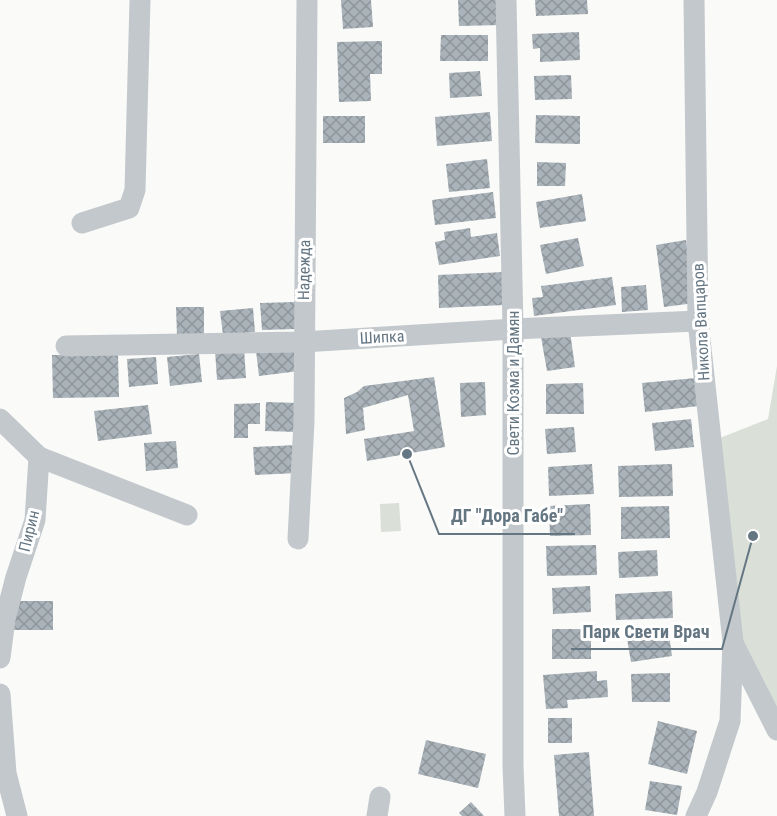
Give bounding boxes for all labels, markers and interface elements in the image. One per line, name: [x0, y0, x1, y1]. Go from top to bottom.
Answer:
street label: Надежда: [294, 240, 314, 300]
street label: Никола Вапцаров: [688, 263, 714, 381]
street label: Свети Козма и Дамян: [504, 310, 523, 456]
street label: Шипка: [359, 326, 405, 348]
callout: ДГ "Дора Габе": [439, 498, 575, 534]
text: ДГ "Дора Габе": [451, 505, 563, 526]
street label: Пирин: [15, 508, 43, 554]
callout: Парк Свети Врач: [571, 613, 722, 649]
text: Парк Свети Врач: [582, 621, 710, 642]

